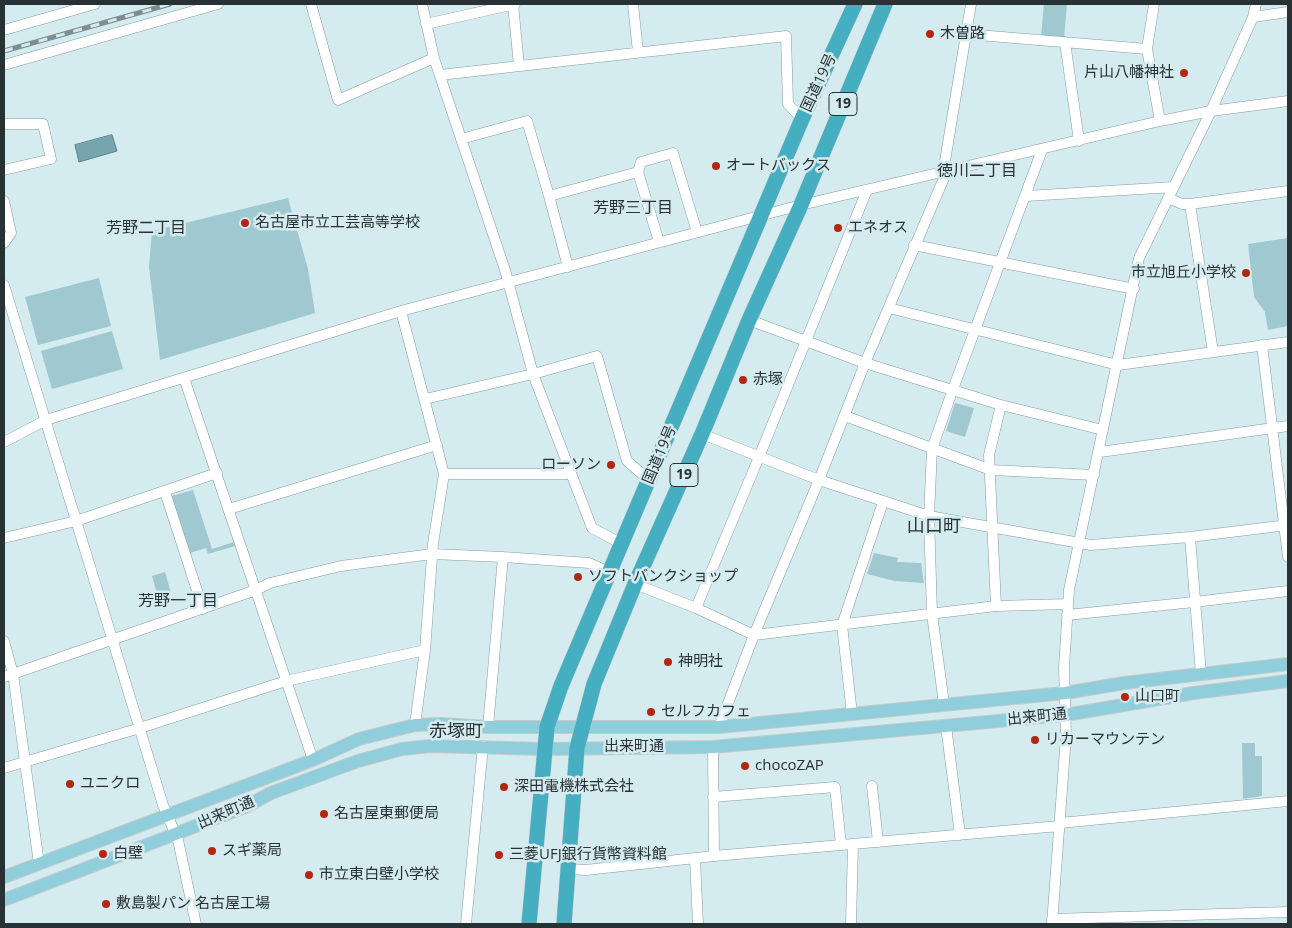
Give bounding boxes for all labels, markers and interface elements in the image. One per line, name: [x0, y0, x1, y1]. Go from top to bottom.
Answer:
place label: 木曽路: [940, 25, 985, 43]
marker: 木曽路: [924, 28, 936, 40]
street label: 国道19号: [798, 51, 840, 115]
place label: 片山八幡神社: [1084, 64, 1174, 82]
marker: 片山八幡神社: [1178, 67, 1190, 79]
road number: 19: [829, 92, 857, 116]
place label: オートバックス: [726, 157, 831, 175]
marker: オートバックス: [710, 160, 722, 172]
district label: 徳川二丁目: [937, 161, 1017, 181]
district label: 芳野三丁目: [593, 198, 673, 218]
place label: 名古屋市立工芸高等学校: [255, 214, 420, 232]
marker: 名古屋市立工芸高等学校: [239, 217, 251, 229]
district label: 芳野二丁目: [106, 218, 186, 238]
place label: エネオス: [848, 219, 908, 237]
marker: エネオス: [832, 222, 844, 234]
place label: 市立旭丘小学校: [1131, 264, 1236, 282]
marker: 市立旭丘小学校: [1240, 267, 1252, 279]
place label: 赤塚: [753, 371, 783, 389]
marker: 赤塚: [737, 374, 749, 386]
street label: 国道19号: [640, 423, 680, 487]
place label: ローソン: [541, 456, 601, 474]
marker: ローソン: [605, 459, 617, 471]
road number: 19: [670, 464, 698, 486]
district label: 山口町: [907, 516, 961, 538]
place label: ソフトバンクショップ: [588, 568, 738, 586]
marker: ソフトバンクショップ: [572, 571, 584, 583]
district label: 芳野一丁目: [138, 591, 218, 611]
place label: 神明社: [678, 653, 723, 671]
marker: 神明社: [662, 656, 674, 668]
place label: 山口町: [1135, 688, 1180, 706]
marker: 山口町: [1119, 691, 1131, 703]
place label: セルフカフェ: [661, 703, 751, 721]
street label: 出来町通: [1006, 705, 1068, 729]
marker: セルフカフェ: [645, 706, 657, 718]
district label: 赤塚町: [429, 721, 483, 743]
place label: リカーマウンテン: [1045, 731, 1165, 749]
marker: リカーマウンテン: [1029, 734, 1041, 746]
street label: 出来町通: [604, 738, 664, 756]
place label: chocoZAP: [755, 757, 824, 775]
marker: chocoZAP: [739, 760, 751, 772]
place label: ユニクロ: [80, 775, 140, 793]
marker: ユニクロ: [64, 778, 76, 790]
place label: 深田電機株式会社: [514, 778, 634, 796]
marker: 深田電機株式会社: [498, 781, 510, 793]
street label: 出来町通: [195, 793, 257, 833]
place label: 名古屋東郵便局: [334, 805, 439, 823]
marker: 名古屋東郵便局: [318, 808, 330, 820]
place label: スギ薬局: [222, 842, 282, 860]
place label: 白壁: [113, 845, 143, 863]
marker: スギ薬局: [206, 845, 218, 857]
place label: 三菱UFJ銀行貨幣資料館: [509, 846, 667, 864]
marker: 白壁: [97, 848, 109, 860]
marker: 三菱UFJ銀行貨幣資料館: [493, 849, 505, 861]
place label: 市立東白壁小学校: [319, 866, 439, 884]
marker: 市立東白壁小学校: [303, 869, 315, 881]
place label: 敷島製パン 名古屋工場: [116, 895, 270, 913]
marker: 敷島製パン 名古屋工場: [100, 898, 112, 910]

